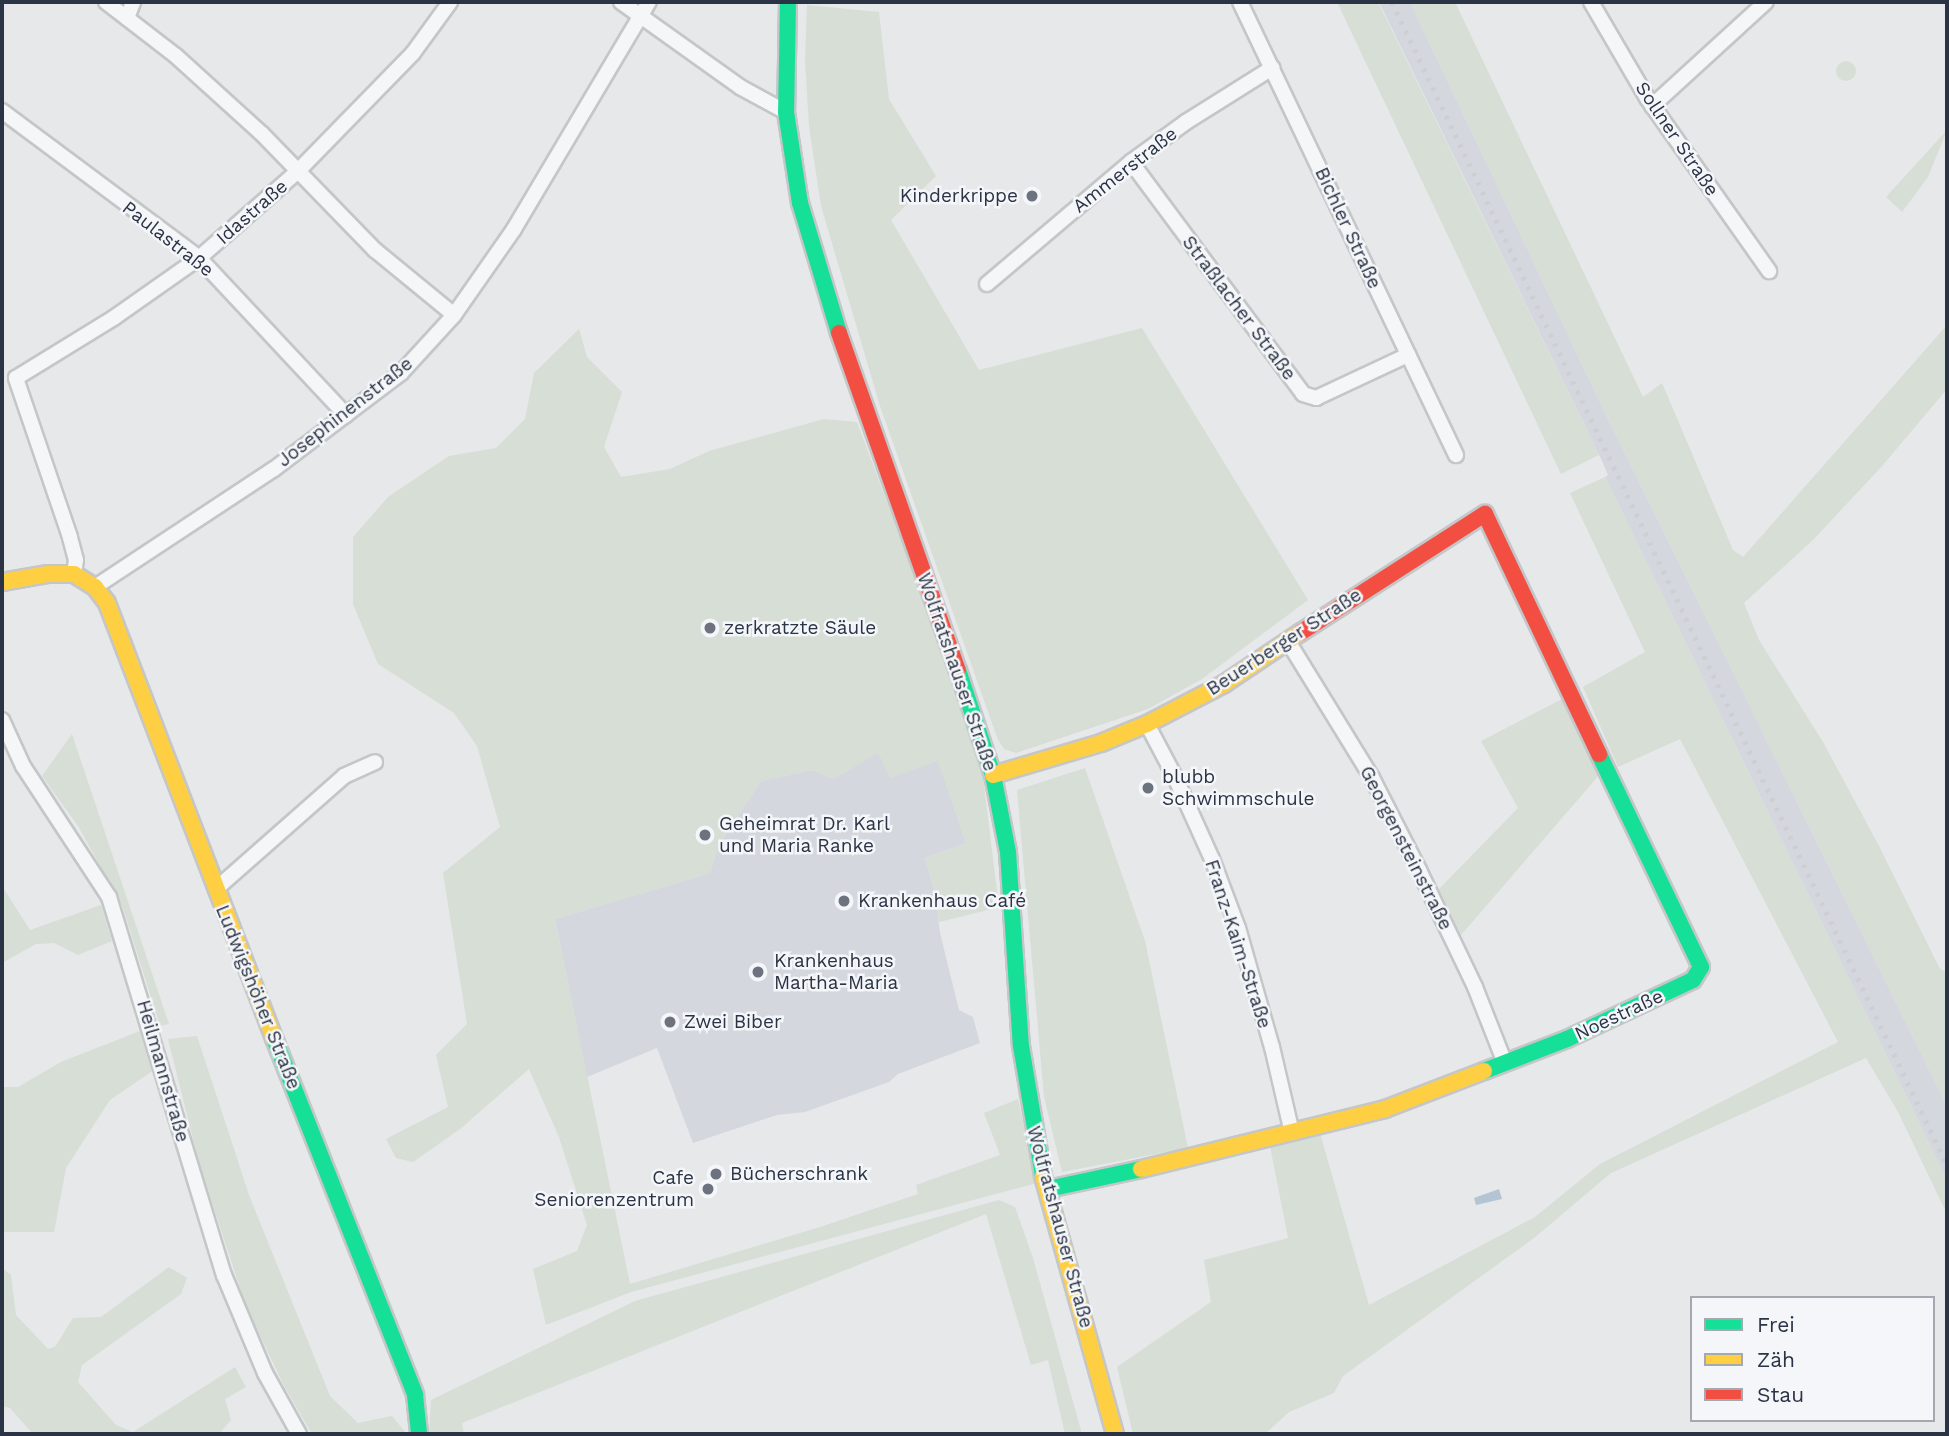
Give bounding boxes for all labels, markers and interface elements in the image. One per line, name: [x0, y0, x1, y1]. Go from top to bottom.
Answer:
street label: Sollner Straße: [1630, 77, 1724, 201]
street label: Ammerstraße: [1068, 122, 1182, 218]
street label: Bichler Straße: [1310, 163, 1386, 293]
street label: Idastraße: [212, 175, 292, 249]
place label: Kinderkrippe: [900, 185, 1018, 207]
marker: Kinderkrippe: [1024, 188, 1040, 204]
street label: Paulastraße: [118, 196, 218, 282]
street label: Straßlacher Straße: [1177, 231, 1301, 385]
street label: Josephinenstraße: [273, 352, 417, 472]
street label: Wolfratshauser Straße: [912, 570, 1002, 774]
street label: Beuerberger Straße: [1202, 583, 1366, 701]
place label: zerkratzte Säule: [724, 617, 876, 639]
marker: zerkratzte Säule: [702, 620, 718, 636]
street label: Georgensteinstraße: [1355, 762, 1457, 934]
place label: blubb Schwimmschule: [1162, 766, 1314, 810]
marker: blubb Schwimmschule: [1140, 780, 1156, 796]
place label: Geheimrat Dr. Karl und Maria Ranke: [719, 813, 890, 857]
marker: Geheimrat Dr. Karl und Maria Ranke: [697, 827, 713, 843]
street label: Franz-Kaim-Straße: [1200, 857, 1276, 1031]
place label: Krankenhaus Café: [858, 890, 1026, 912]
marker: Krankenhaus Café: [836, 893, 852, 909]
street label: Ludwigshöher Straße: [211, 901, 305, 1093]
place label: Krankenhaus Martha-Maria: [774, 950, 898, 994]
marker: Krankenhaus Martha-Maria: [748, 962, 768, 982]
street label: Noestraße: [1571, 985, 1667, 1045]
street label: Heilmannstraße: [132, 997, 194, 1145]
place label: Zwei Biber: [684, 1011, 782, 1033]
marker: Zwei Biber: [662, 1014, 678, 1030]
street label: Wolfratshauser Straße: [1022, 1123, 1098, 1331]
place label: Bücherschrank: [730, 1163, 868, 1185]
marker: Bücherschrank: [708, 1166, 724, 1182]
place label: Cafe Seniorenzentrum: [534, 1167, 694, 1211]
marker: Cafe Seniorenzentrum: [700, 1181, 716, 1197]
legend: [1690, 1296, 1935, 1422]
text: Frei: [1757, 1312, 1795, 1337]
text: Zäh: [1757, 1347, 1795, 1372]
text: Stau: [1757, 1382, 1804, 1407]

